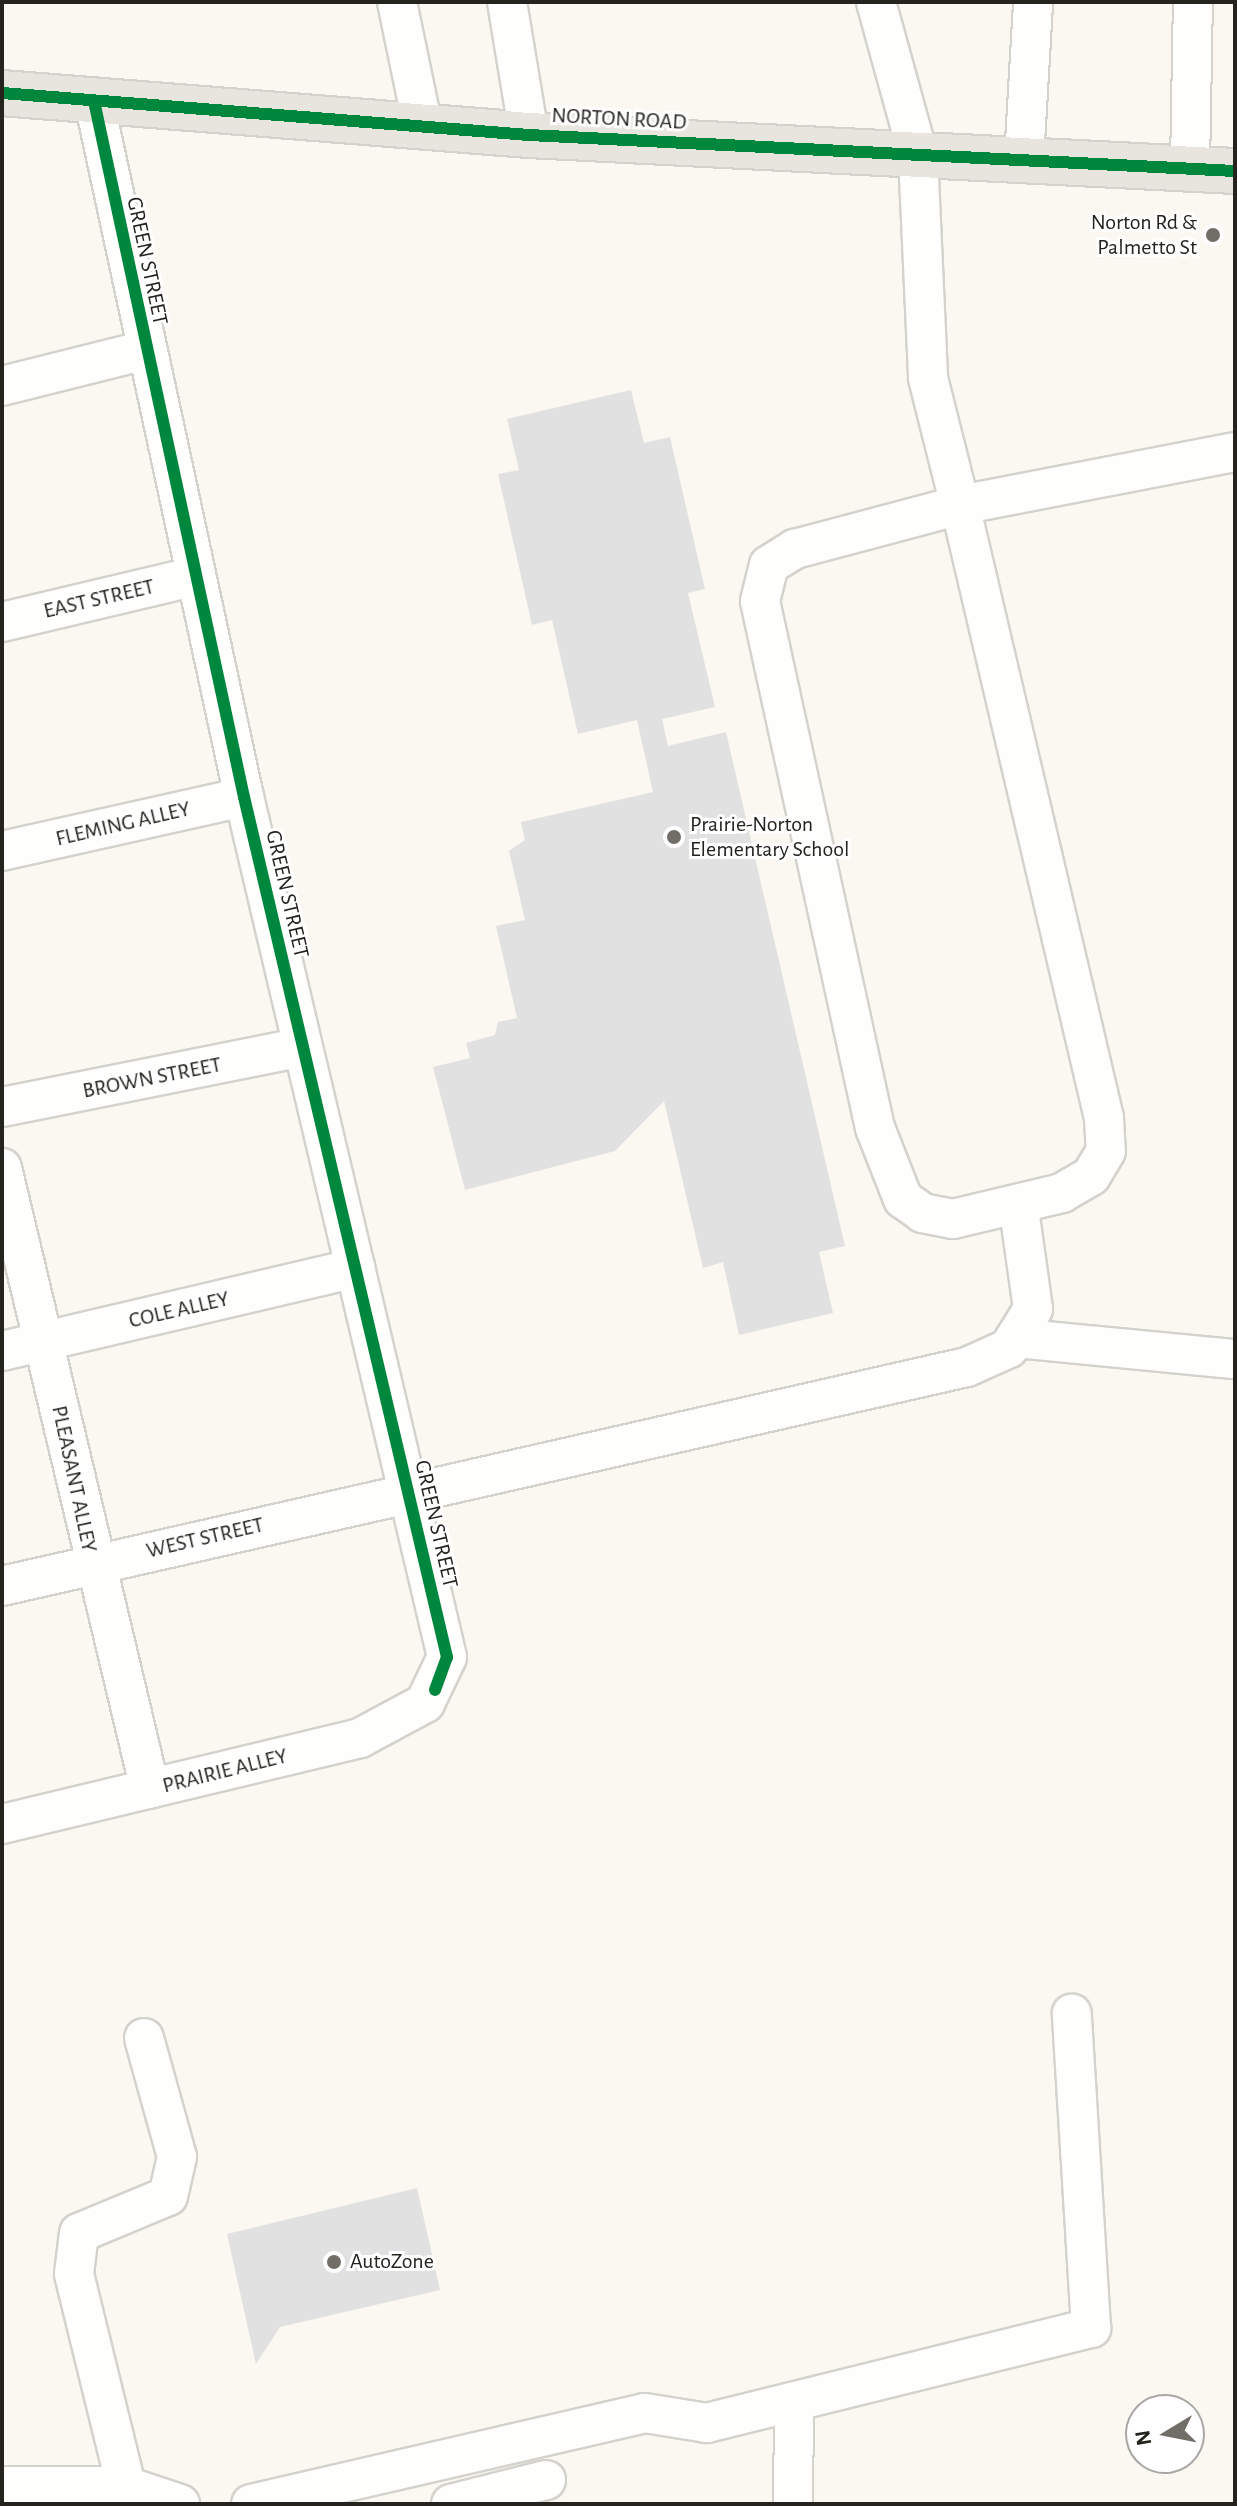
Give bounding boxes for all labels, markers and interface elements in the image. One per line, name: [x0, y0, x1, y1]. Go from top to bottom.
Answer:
street label: NORTON ROAD: [551, 102, 687, 136]
street label: GREEN STREET: [121, 195, 173, 327]
place label: Norton Rd & Palmetto St: [1091, 209, 1197, 260]
marker: Norton Rd & Palmetto St: [1204, 226, 1222, 244]
street label: EAST STREET: [41, 573, 157, 625]
street label: FLEMING ALLEY: [53, 796, 193, 852]
place label: Prairie-Norton Elementary School: [690, 811, 849, 862]
street label: GREEN STREET: [259, 828, 315, 960]
marker: Prairie-Norton Elementary School: [665, 828, 683, 846]
street label: BROWN STREET: [80, 1052, 224, 1104]
street label: COLE ALLEY: [126, 1286, 232, 1334]
street label: PLEASANT ALLEY: [46, 1403, 102, 1555]
street label: GREEN STREET: [408, 1458, 464, 1590]
street label: WEST STREET: [144, 1512, 266, 1564]
street label: PRAIRIE ALLEY: [160, 1743, 290, 1799]
place label: AutoZone: [350, 2249, 434, 2275]
marker: AutoZone: [325, 2253, 343, 2271]
north arrow: [1125, 2394, 1205, 2474]
text: N: [1131, 2428, 1155, 2447]

